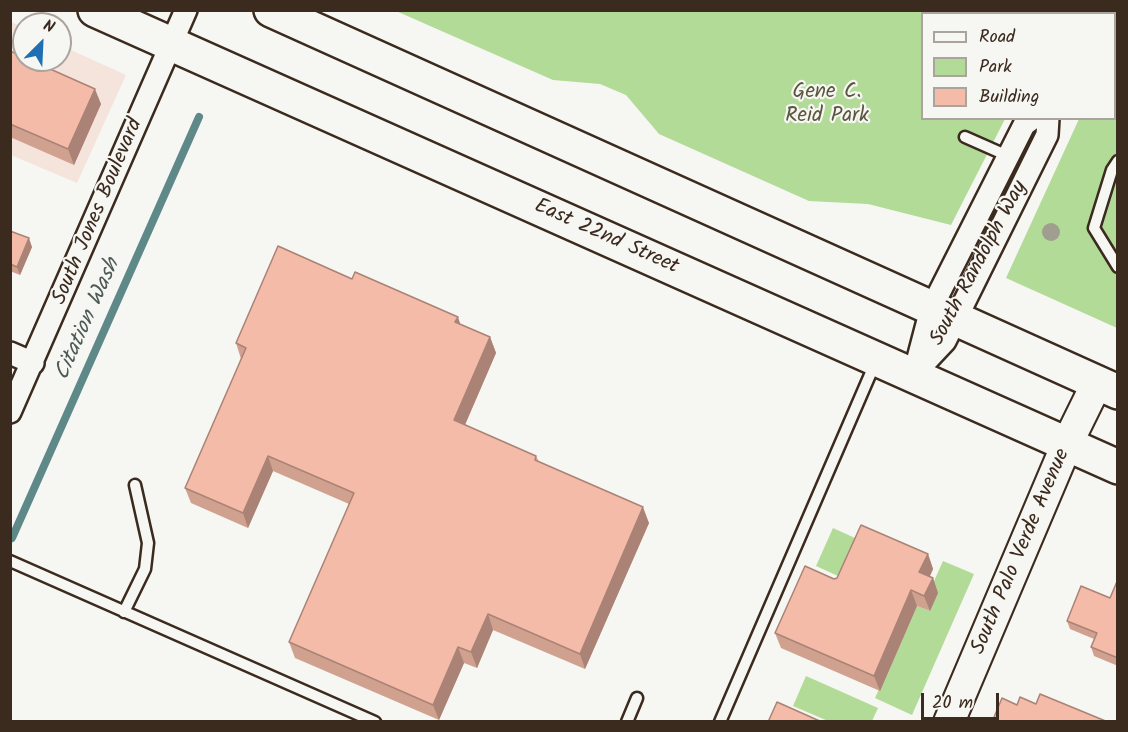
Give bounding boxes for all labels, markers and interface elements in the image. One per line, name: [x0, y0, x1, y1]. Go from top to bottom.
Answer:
north arrow: [12, 12, 72, 72]
legend: [921, 12, 1116, 120]
text: N: [39, 13, 58, 40]
text: Road: [979, 23, 1015, 52]
text: Park: [979, 53, 1012, 82]
park label: Gene C. Reid Park: [785, 80, 869, 130]
text: Building: [979, 83, 1039, 112]
street label: South Jones Boulevard: [48, 115, 150, 309]
street label: South Randolph Way: [926, 177, 1034, 351]
street label: East 22nd Street: [530, 195, 682, 281]
water label: Citation Wash: [50, 255, 128, 385]
street label: South Palo Verde Avenue: [967, 446, 1077, 658]
scale bar: [924, 681, 1002, 719]
text: 20 m: [932, 689, 973, 718]

